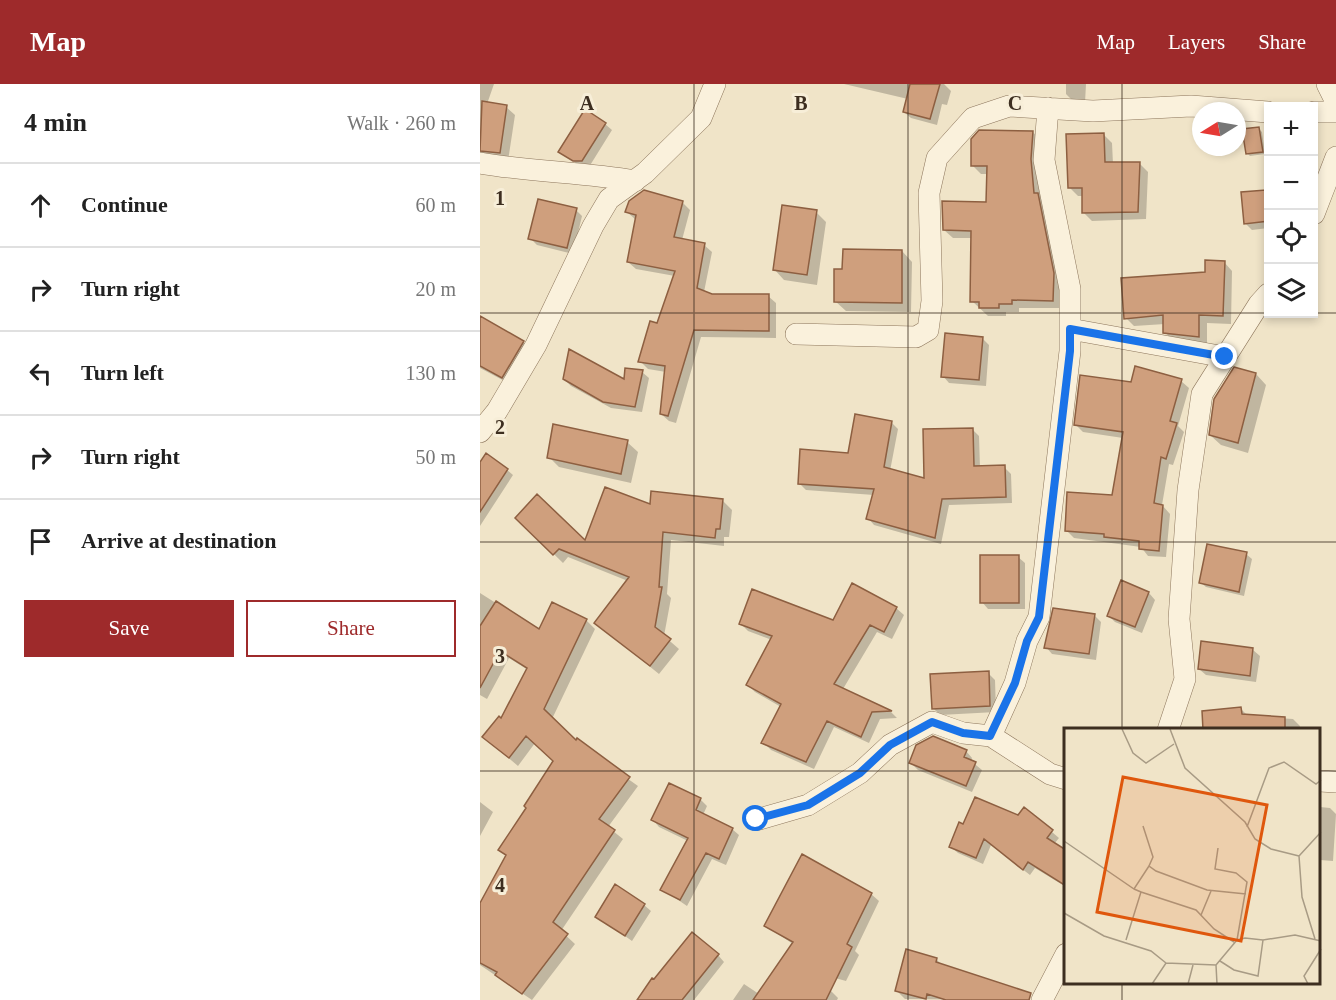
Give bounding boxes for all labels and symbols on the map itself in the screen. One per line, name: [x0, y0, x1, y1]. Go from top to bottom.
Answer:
text: A: [580, 92, 595, 114]
text: B: [794, 92, 808, 114]
text: C: [1008, 92, 1022, 114]
north arrow: [1192, 102, 1246, 156]
text: 1: [495, 187, 505, 209]
route end: [1211, 343, 1237, 369]
text: 2: [495, 416, 505, 438]
text: 3: [495, 645, 505, 667]
inset map: [1064, 728, 1321, 985]
route start: [742, 805, 768, 831]
text: 4: [495, 874, 505, 896]

